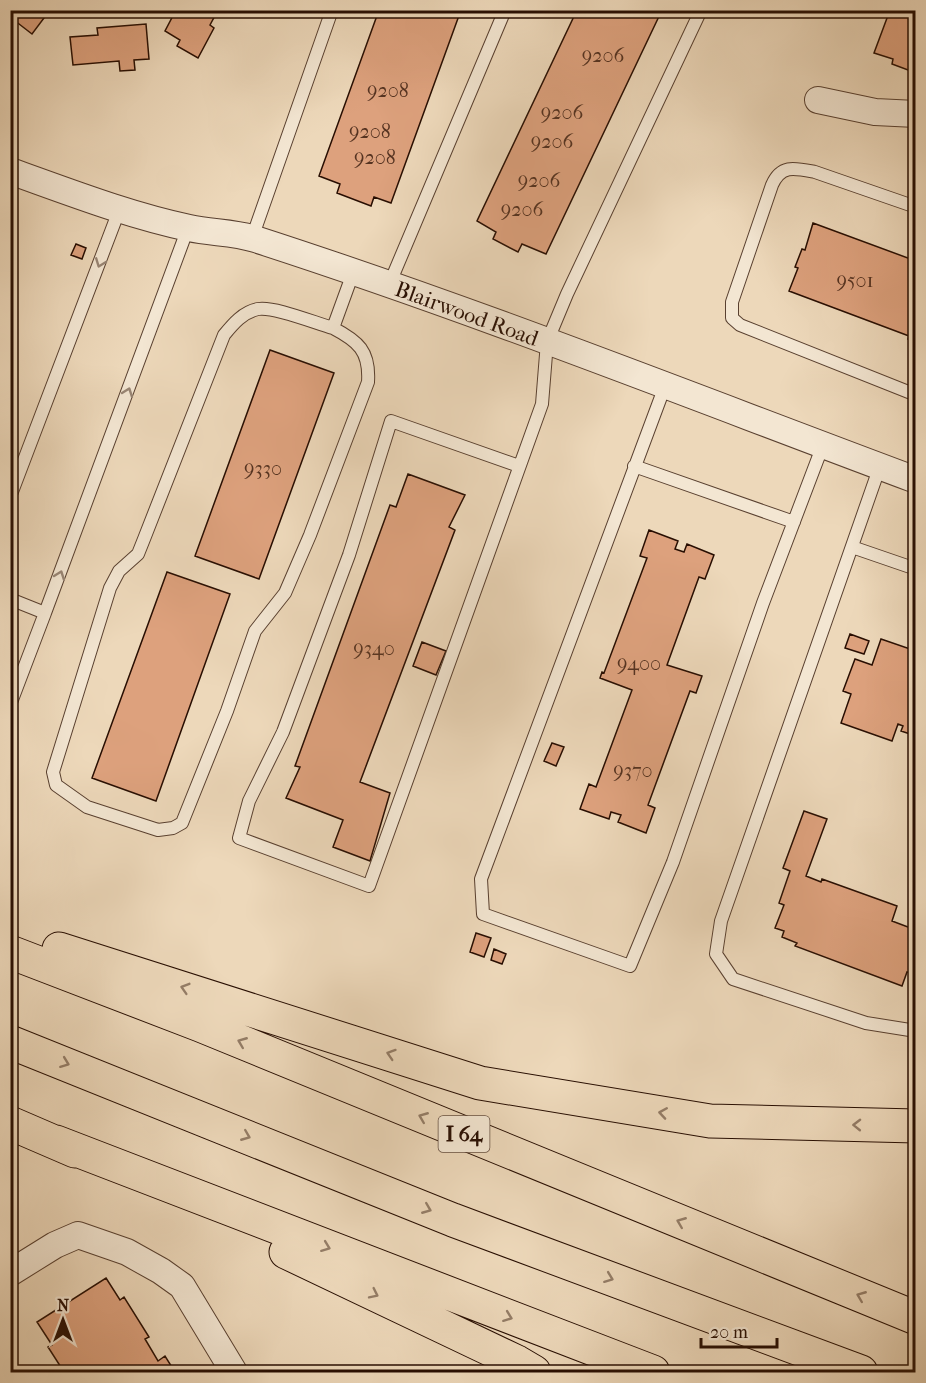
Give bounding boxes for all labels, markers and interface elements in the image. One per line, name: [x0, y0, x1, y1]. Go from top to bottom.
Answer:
house number: 9206: [582, 44, 624, 67]
house number: 9208: [367, 79, 409, 102]
house number: 9206: [541, 101, 583, 124]
house number: 9208: [349, 120, 391, 143]
house number: 9206: [531, 130, 573, 153]
house number: 9208: [354, 146, 396, 169]
house number: 9206: [518, 169, 560, 192]
house number: 9206: [501, 198, 543, 221]
one-way arrow: [94, 257, 107, 268]
house number: 9501: [836, 269, 874, 292]
street label: Blairwood Road: [392, 276, 543, 352]
one-way arrow: [120, 387, 133, 397]
house number: 9330: [244, 457, 282, 480]
one-way arrow: [53, 570, 65, 581]
house number: 9340: [353, 637, 395, 660]
house number: 9400: [617, 652, 661, 675]
house number: 9370: [613, 759, 653, 782]
one-way arrow: [180, 983, 191, 996]
one-way arrow: [238, 1037, 249, 1049]
one-way arrow: [386, 1049, 397, 1061]
one-way arrow: [59, 1056, 70, 1068]
one-way arrow: [658, 1107, 668, 1120]
one-way arrow: [418, 1112, 429, 1124]
road number: I 64: [438, 1116, 490, 1152]
one-way arrow: [853, 1118, 862, 1131]
one-way arrow: [240, 1129, 251, 1141]
one-way arrow: [420, 1202, 431, 1214]
one-way arrow: [676, 1217, 687, 1229]
one-way arrow: [320, 1239, 331, 1252]
one-way arrow: [603, 1271, 614, 1284]
one-way arrow: [368, 1287, 379, 1299]
north arrow: [33, 1290, 93, 1350]
one-way arrow: [857, 1291, 868, 1303]
text: N: [57, 1296, 70, 1315]
one-way arrow: [502, 1309, 513, 1322]
scale bar: [701, 1311, 778, 1349]
text: 20 m: [710, 1322, 748, 1343]

